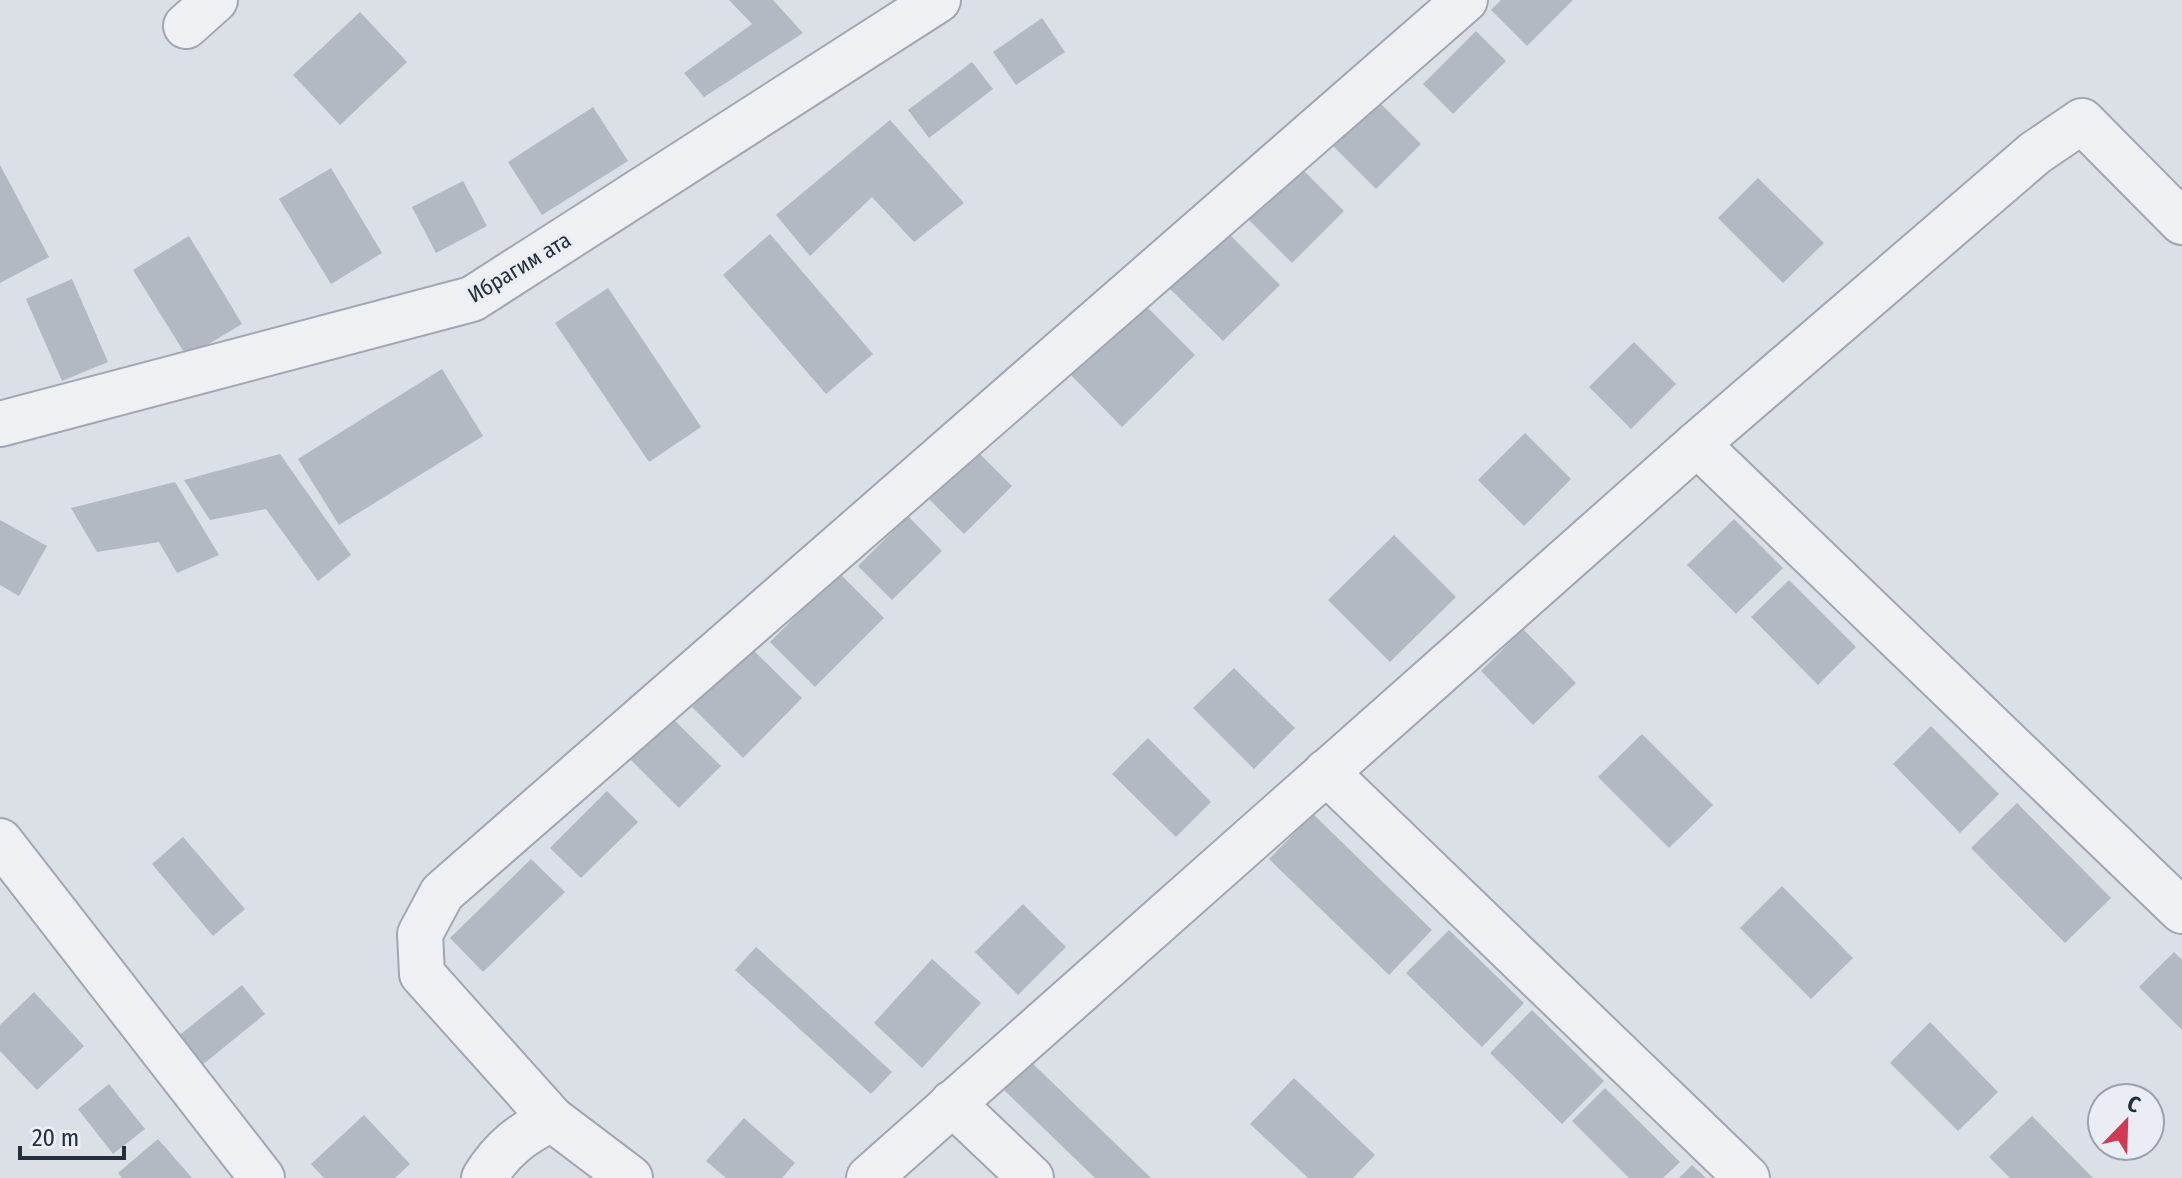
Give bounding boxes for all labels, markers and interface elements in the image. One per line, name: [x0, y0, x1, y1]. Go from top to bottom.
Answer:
street label: Ибрагим ата: [463, 226, 576, 309]
north arrow: [2086, 1082, 2166, 1162]
text: С: [2123, 1089, 2145, 1119]
scale bar: [20, 1110, 124, 1160]
text: 20 m: [32, 1124, 79, 1152]

